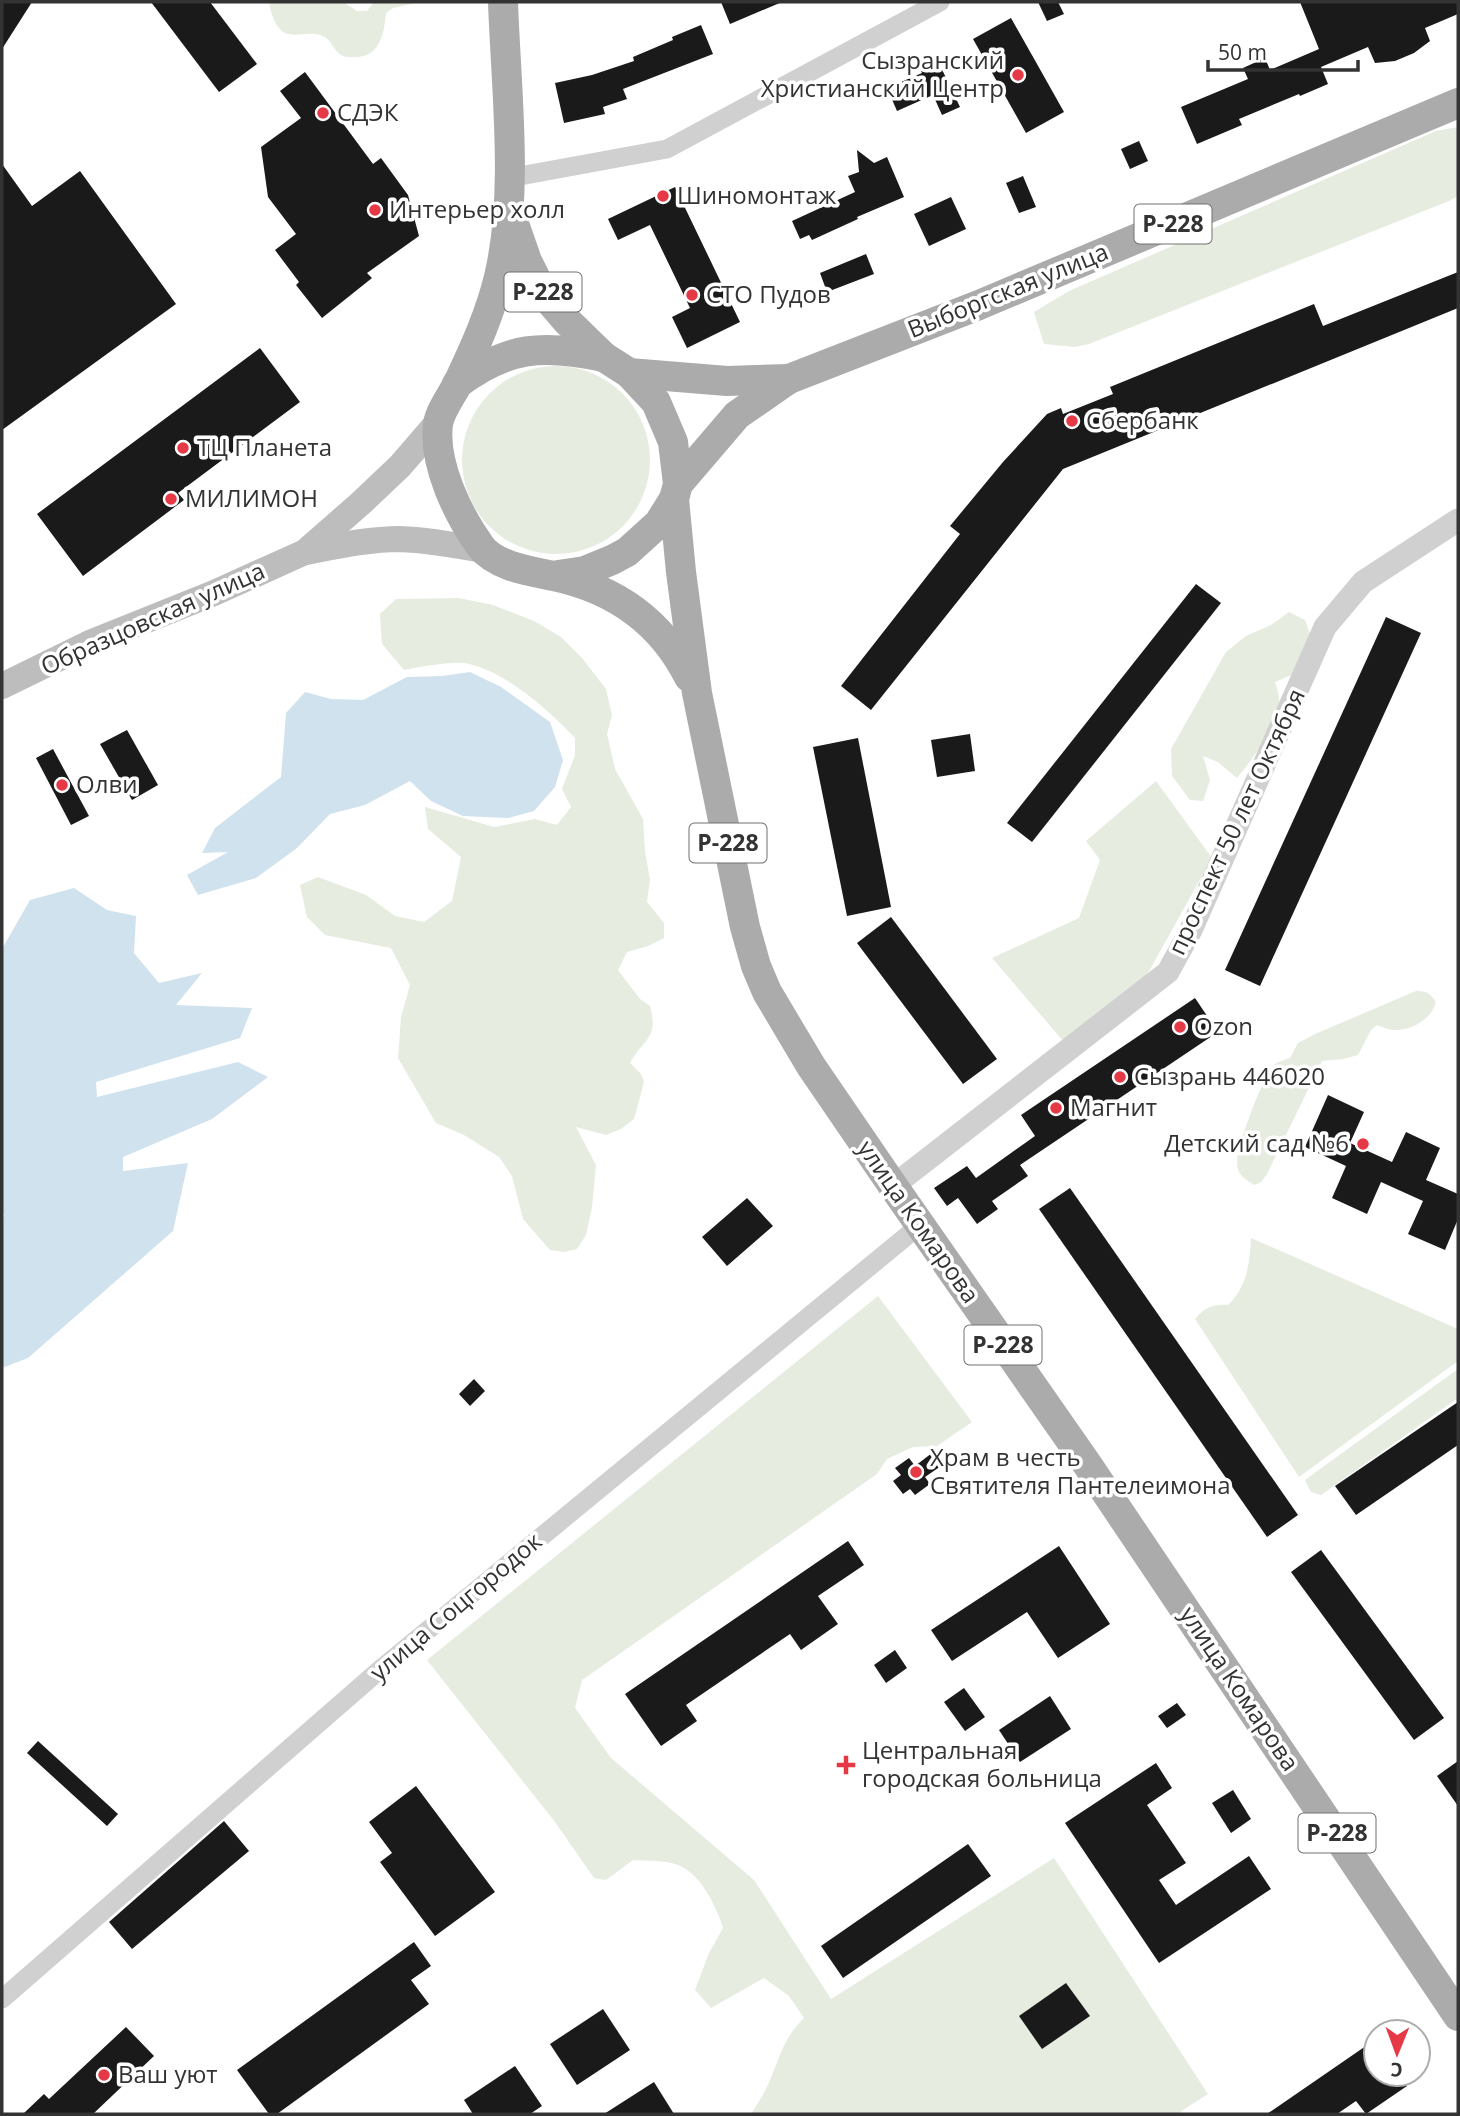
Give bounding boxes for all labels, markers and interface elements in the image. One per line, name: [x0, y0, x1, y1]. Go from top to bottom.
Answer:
scale bar: [1208, 28, 1358, 72]
text: 50 m: [1218, 38, 1267, 66]
place label: Сызранский Христианский Центр: [761, 43, 1004, 104]
marker: Сызранский Христианский Центр: [1010, 67, 1026, 83]
place label: СДЭК: [337, 95, 399, 128]
marker: СДЭК: [315, 105, 331, 121]
place label: Шиномонтаж: [677, 178, 837, 211]
marker: Шиномонтаж: [655, 188, 671, 204]
place label: Интерьер холл: [389, 192, 565, 225]
marker: Интерьер холл: [367, 202, 383, 218]
road number: Р-228: [1134, 204, 1212, 244]
street label: Выборгская улица: [902, 234, 1113, 345]
road number: Р-228: [504, 272, 582, 312]
place label: СТО Пудов: [706, 277, 831, 310]
marker: СТО Пудов: [684, 287, 700, 303]
place label: Сбербанк: [1086, 403, 1199, 436]
marker: Сбербанк: [1064, 413, 1080, 429]
place label: ТЦ Планета: [197, 430, 332, 463]
marker: ТЦ Планета: [175, 440, 191, 456]
place label: МИЛИМОН: [185, 481, 318, 514]
marker: МИЛИМОН: [163, 491, 179, 507]
street label: Образцовская улица: [35, 553, 270, 682]
street label: проспект 50 лет Октября: [1159, 683, 1312, 960]
place label: Олви: [76, 767, 137, 800]
marker: Олви: [54, 777, 70, 793]
road number: Р-228: [690, 824, 766, 862]
place label: Ozon: [1194, 1009, 1253, 1042]
marker: Ozon: [1172, 1019, 1188, 1035]
place label: Сызрань 446020: [1134, 1059, 1325, 1092]
marker: Сызрань 446020: [1112, 1069, 1128, 1085]
place label: Магнит: [1070, 1090, 1157, 1123]
marker: Магнит: [1048, 1100, 1064, 1116]
place label: Детский сад №6: [1164, 1126, 1349, 1159]
street label: улица Комарова: [851, 1133, 988, 1309]
marker: Детский сад №6: [1355, 1136, 1371, 1152]
road number: Р-228: [964, 1326, 1042, 1364]
place label: Храм в честь Святителя Пантелеимона: [930, 1440, 1231, 1501]
marker: Храм в честь Святителя Пантелеимона: [908, 1464, 924, 1480]
street label: улица Соцгородок: [362, 1524, 548, 1688]
street label: улица Комарова: [1173, 1599, 1308, 1777]
place label: Центральная городская больница: [862, 1733, 1102, 1794]
marker: Центральная городская больница: [836, 1755, 856, 1775]
road number: Р-228: [1298, 1814, 1376, 1852]
north arrow: [1362, 2018, 1432, 2088]
place label: Ваш уют: [118, 2057, 218, 2090]
text: С: [1390, 2057, 1403, 2083]
marker: Ваш уют: [96, 2067, 112, 2083]

